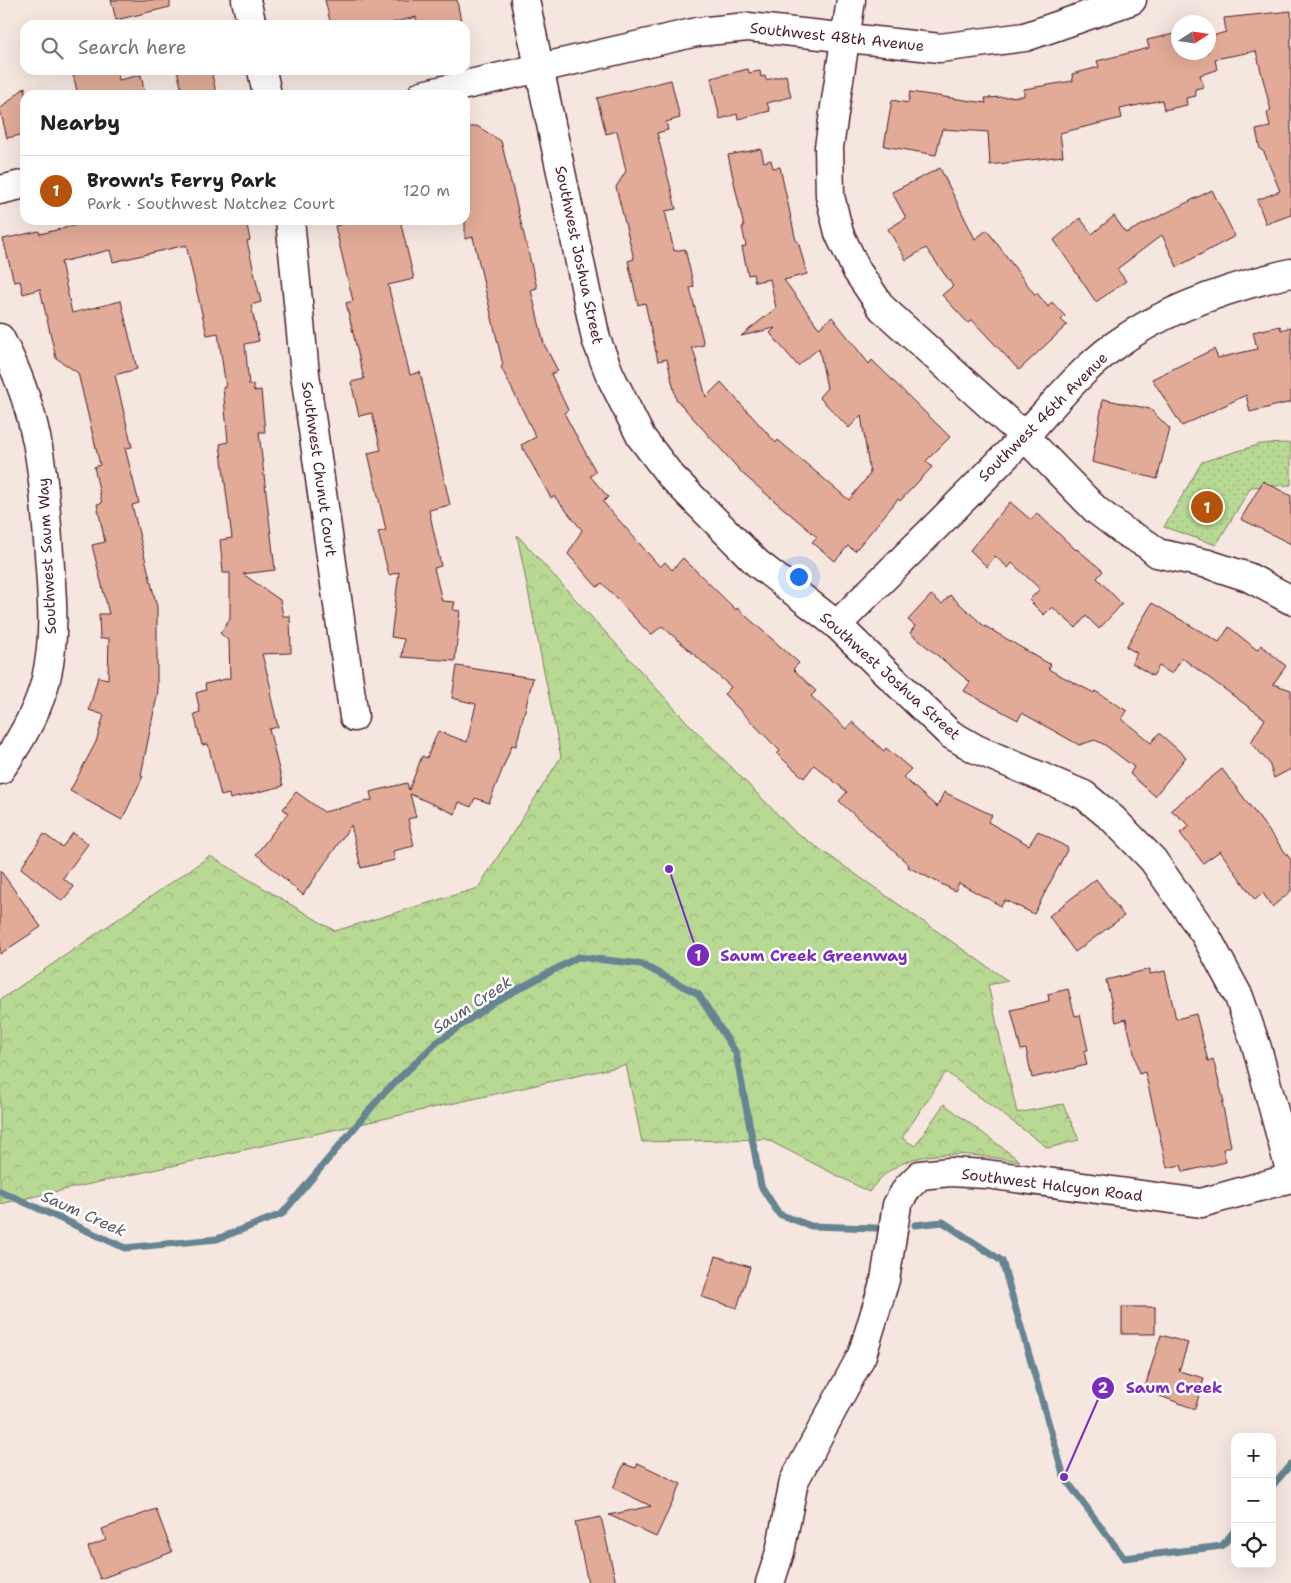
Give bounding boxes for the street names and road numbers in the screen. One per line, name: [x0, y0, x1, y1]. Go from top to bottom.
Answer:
street label: Southwest 48th Avenue: [749, 18, 925, 56]
street label: Southwest Joshua Street: [550, 164, 608, 346]
street label: Southwest 46th Avenue: [974, 348, 1112, 486]
street label: Southwest Chunut Court: [297, 380, 341, 558]
street label: Southwest Saum Way: [33, 477, 61, 635]
street label: Southwest Joshua Street: [816, 608, 964, 744]
street label: Southwest Halcyon Road: [960, 1164, 1144, 1206]

